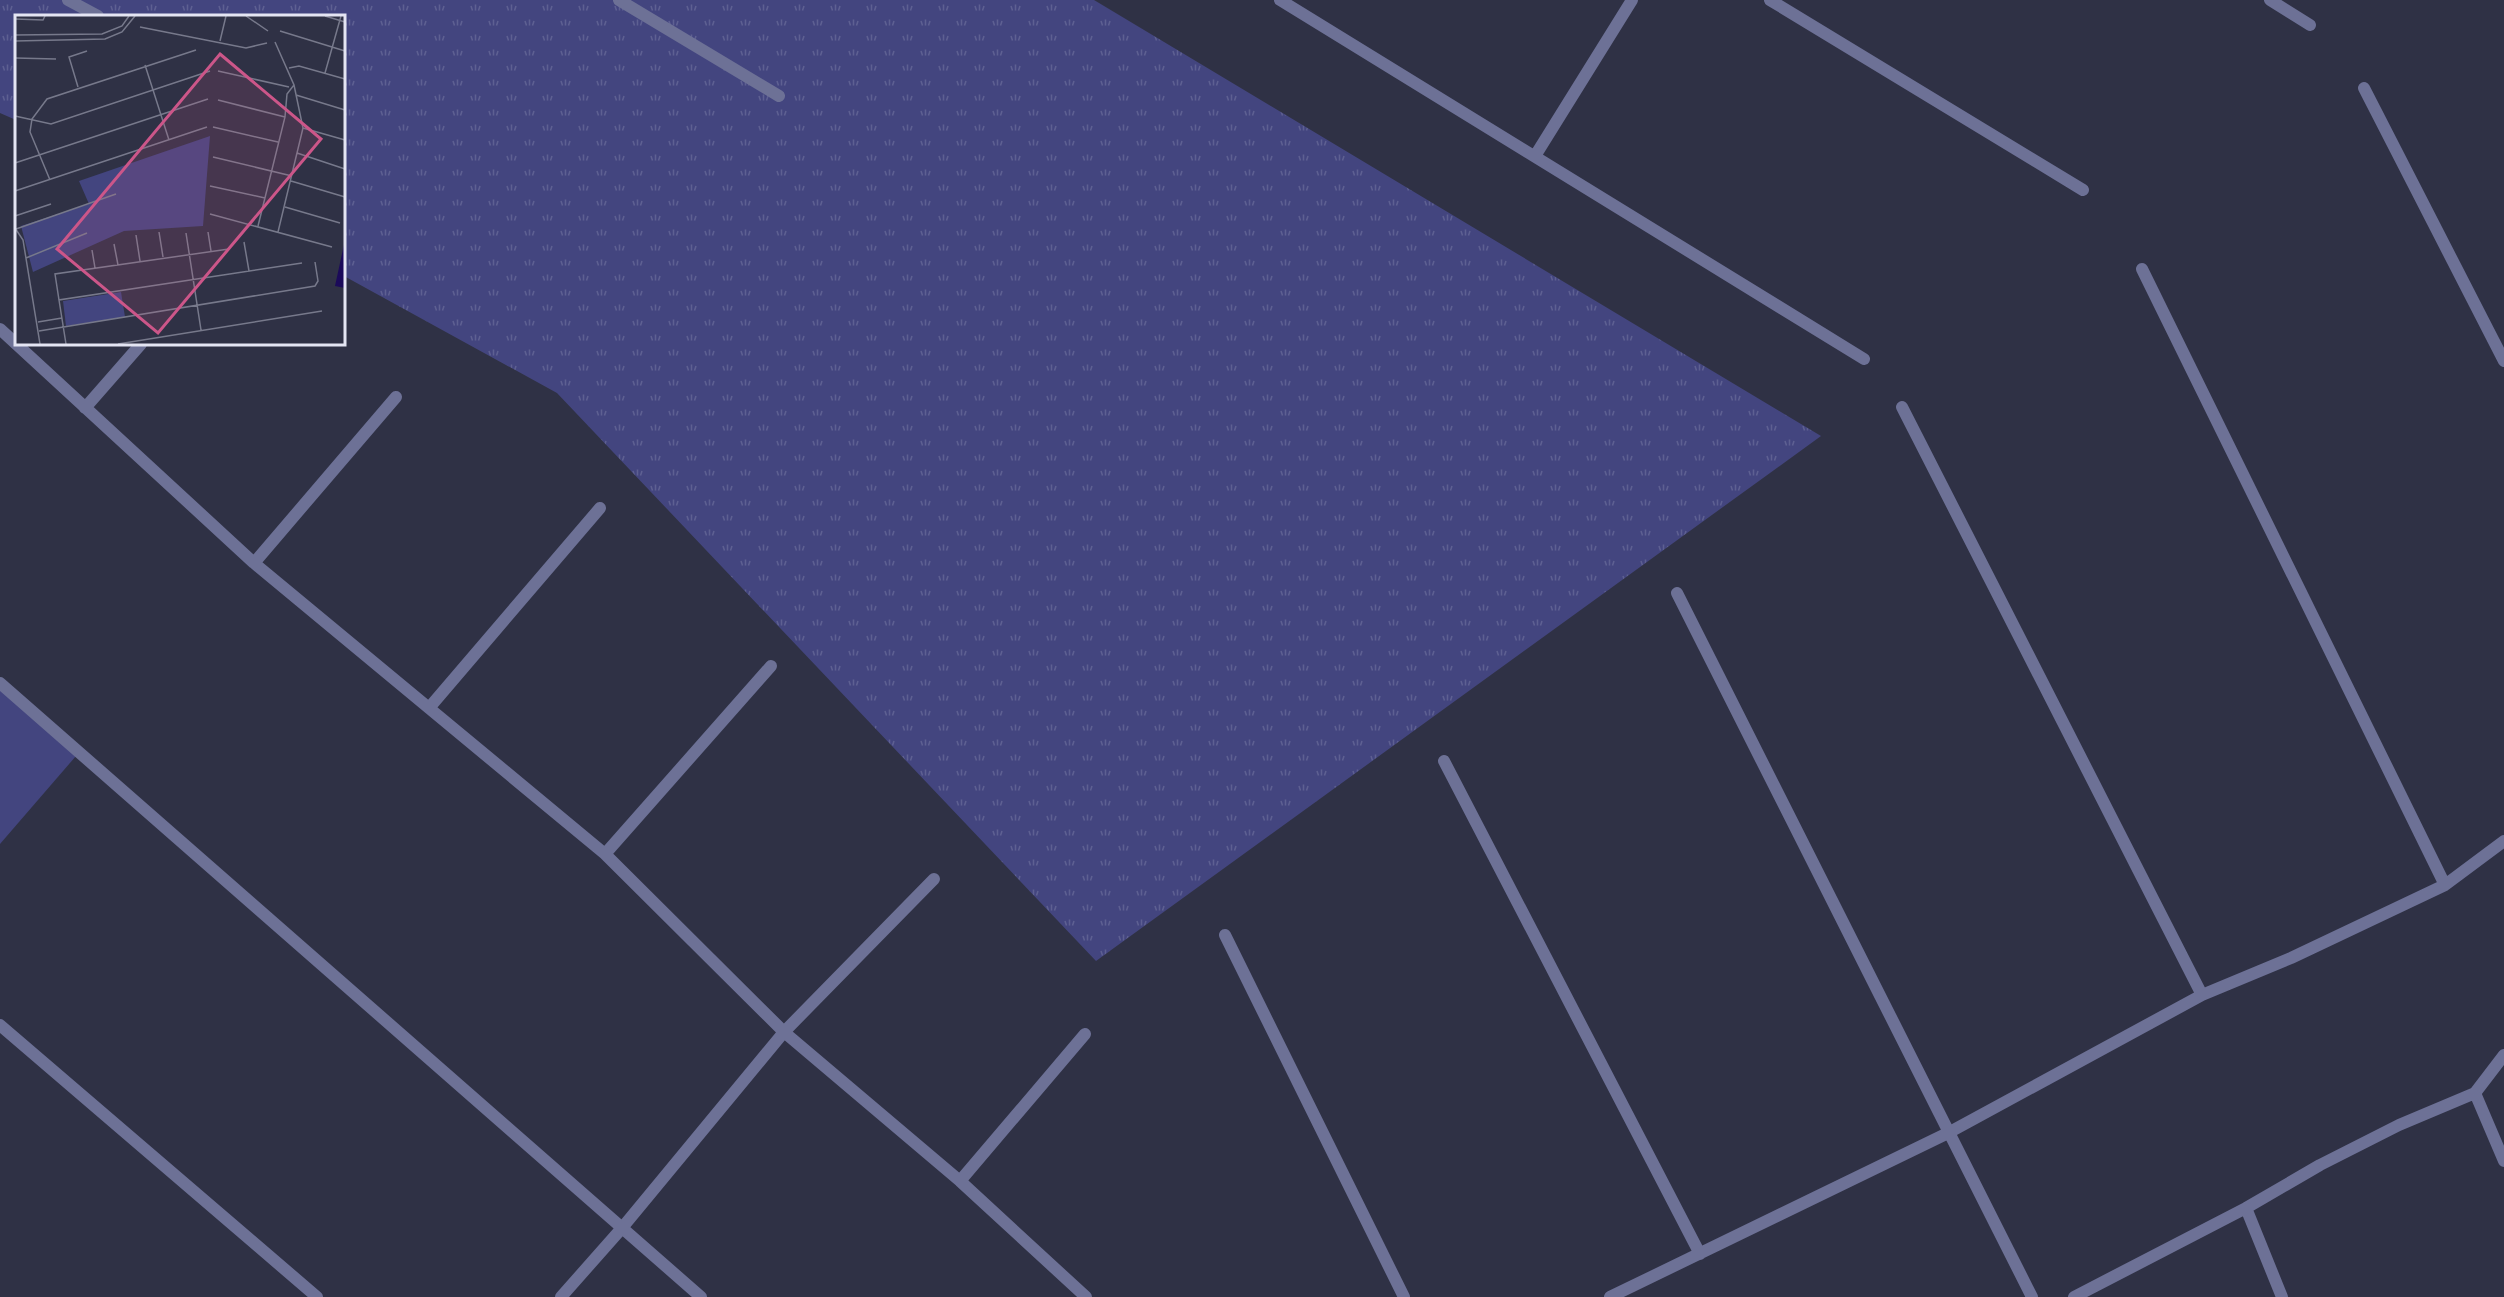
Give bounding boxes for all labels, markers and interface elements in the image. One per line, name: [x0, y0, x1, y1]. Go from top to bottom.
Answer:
inset map: [15, 15, 345, 345]

